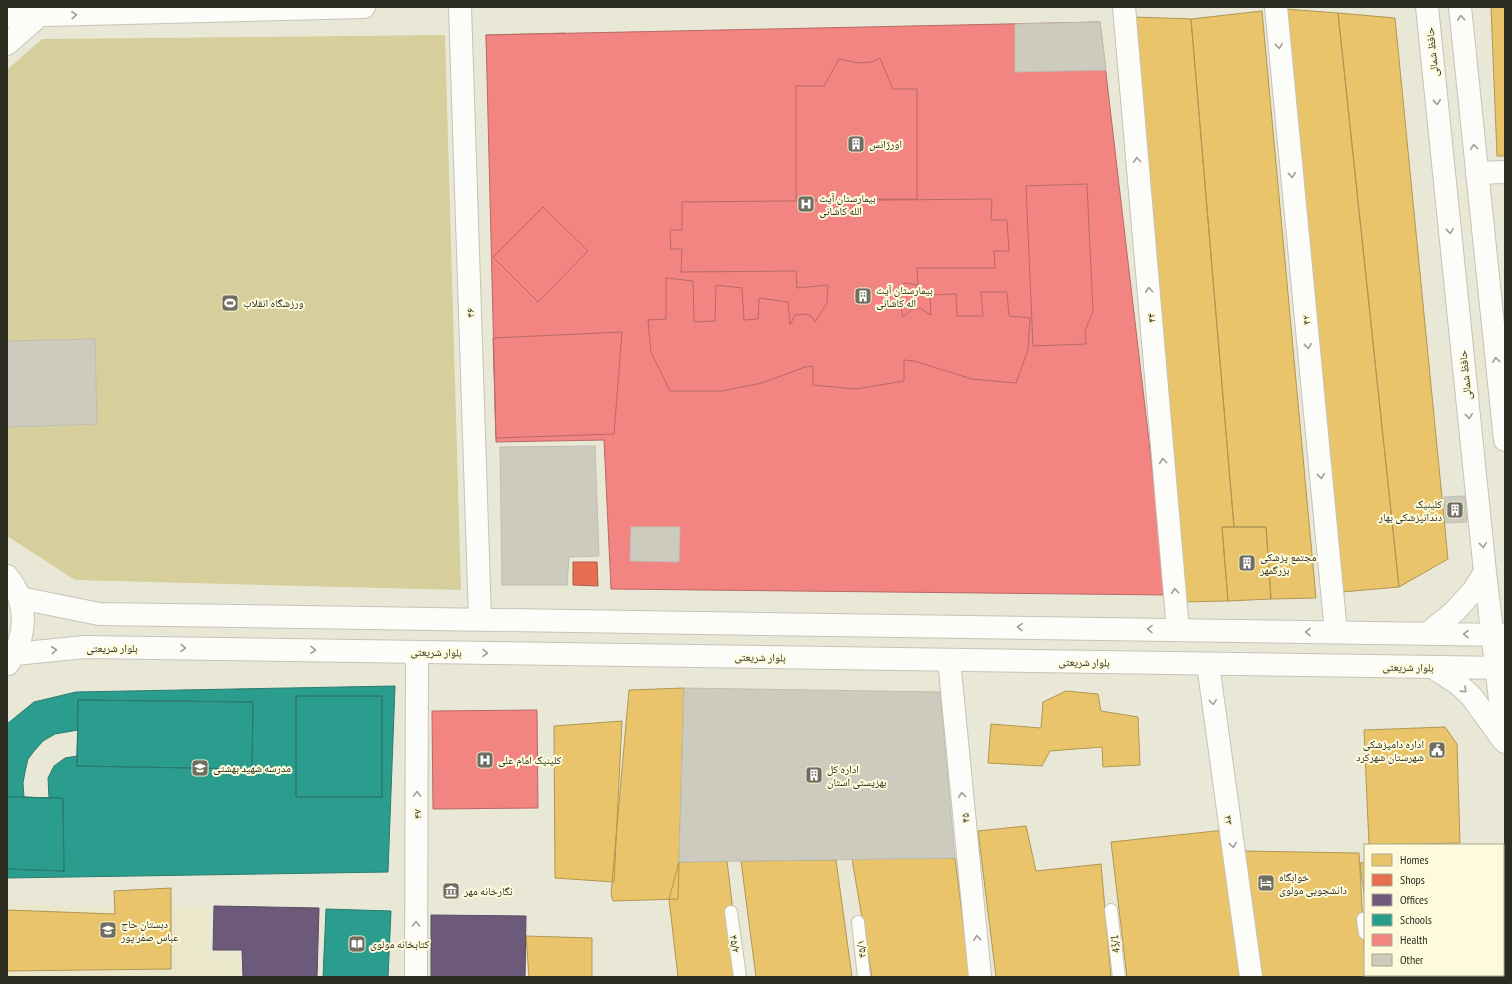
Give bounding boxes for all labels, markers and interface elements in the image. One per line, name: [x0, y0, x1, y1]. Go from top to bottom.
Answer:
one-way arrow: [71, 11, 77, 19]
one-way arrow: [1457, 15, 1466, 21]
street label: حافظ شمالی: [1422, 27, 1442, 77]
one-way arrow: [1275, 43, 1284, 49]
one-way arrow: [1432, 98, 1441, 105]
building icon: اورژانس: [846, 134, 866, 154]
place label: اورژانس: [869, 137, 902, 151]
one-way arrow: [1470, 144, 1479, 150]
one-way arrow: [1133, 157, 1142, 163]
one-way arrow: [1287, 172, 1296, 178]
place label: بیمارستان آیت الله کاشانی: [819, 191, 876, 218]
hospital icon: بیمارستان آیت الله کاشانی: [796, 194, 816, 214]
one-way arrow: [1446, 228, 1455, 234]
place label: بیمارستان آیت اله کاشانی: [876, 283, 933, 310]
building icon: بیمارستان آیت اله کاشانی: [853, 286, 873, 306]
one-way arrow: [1144, 287, 1153, 293]
sports icon: ورزشگاه انقلاب: [220, 293, 240, 313]
place label: ورزشگاه انقلاب: [243, 296, 304, 310]
street label: ۴۶: [463, 308, 477, 318]
street label: ۴۴: [1144, 312, 1158, 324]
street label: ۴۲: [1299, 314, 1313, 326]
one-way arrow: [1304, 343, 1313, 349]
street label: حافظ شمالی: [1455, 350, 1475, 400]
one-way arrow: [1492, 357, 1501, 363]
one-way arrow: [1465, 413, 1474, 419]
one-way arrow: [1159, 458, 1168, 464]
one-way arrow: [1316, 473, 1325, 479]
place label: کلینیک دندانپزشکی بهار: [1378, 497, 1442, 524]
building icon: کلینیک دندانپزشکی بهار: [1445, 500, 1465, 520]
one-way arrow: [1478, 542, 1487, 548]
place label: مجتمع پزشکی بزرگمهر: [1259, 550, 1317, 577]
building icon: مجتمع پزشکی بزرگمهر: [1237, 553, 1257, 573]
one-way arrow: [1170, 588, 1179, 594]
one-way arrow: [1017, 623, 1023, 631]
one-way arrow: [1147, 625, 1153, 633]
one-way arrow: [1305, 628, 1311, 636]
one-way arrow: [1463, 630, 1469, 638]
street label: بلوار شریعتی: [86, 641, 138, 655]
one-way arrow: [180, 644, 186, 653]
street label: بلوار شریعتی: [410, 645, 462, 659]
one-way arrow: [51, 646, 57, 655]
one-way arrow: [310, 646, 316, 654]
one-way arrow: [482, 649, 488, 657]
street label: بلوار شریعتی: [734, 650, 786, 664]
street label: بلوار شریعتی: [1058, 655, 1110, 669]
street label: بلوار شریعتی: [1382, 660, 1434, 674]
one-way arrow: [1459, 685, 1467, 692]
one-way arrow: [1208, 699, 1217, 705]
place label: اداره دامپزشکی شهرستان شهرکرد: [1356, 737, 1424, 764]
public building icon: اداره دامپزشکی شهرستان شهرکرد: [1427, 740, 1447, 760]
hospital icon: کلینیک امام علی: [475, 750, 495, 770]
place label: کلینیک امام علی: [498, 753, 562, 767]
school or university icon: مدرسه شهید بهشتی: [190, 758, 210, 778]
place label: مدرسه شهید بهشتی: [213, 761, 291, 775]
place label: اداره کل بهزیستی استان: [827, 762, 887, 789]
building icon: اداره کل بهزیستی استان: [804, 765, 824, 785]
one-way arrow: [413, 791, 421, 797]
one-way arrow: [958, 792, 967, 798]
street label: ۴۷: [410, 809, 424, 819]
street label: ۴۵: [958, 812, 972, 824]
street label: ۴۳: [1221, 814, 1237, 826]
one-way arrow: [1228, 842, 1237, 848]
legend: [1364, 844, 1504, 976]
text: Homes: [1400, 852, 1428, 867]
place label: خوابگاه دانشجویی مولوی: [1279, 870, 1348, 897]
text: Shops: [1400, 872, 1425, 887]
hotel icon: خوابگاه دانشجویی مولوی: [1256, 873, 1276, 893]
museum icon: نگارخانه مهر: [441, 881, 461, 901]
place label: نگارخانه مهر: [463, 884, 513, 898]
text: Offices: [1400, 892, 1428, 907]
text: Schools: [1400, 912, 1432, 927]
place label: دبستان حاج عباس صفر پور: [120, 917, 179, 944]
school or university icon: دبستان حاج عباس صفر پور: [98, 920, 118, 940]
one-way arrow: [412, 921, 420, 927]
text: Health: [1400, 932, 1428, 947]
library icon: کتابخانه مولوی: [347, 934, 367, 954]
street label: ۴۵/۲: [727, 934, 743, 954]
street label: 43/1: [1107, 934, 1123, 954]
one-way arrow: [972, 935, 981, 941]
place label: کتابخانه مولوی: [370, 937, 430, 951]
street label: ۴۵/۱: [853, 939, 869, 959]
text: Other: [1400, 952, 1424, 967]

